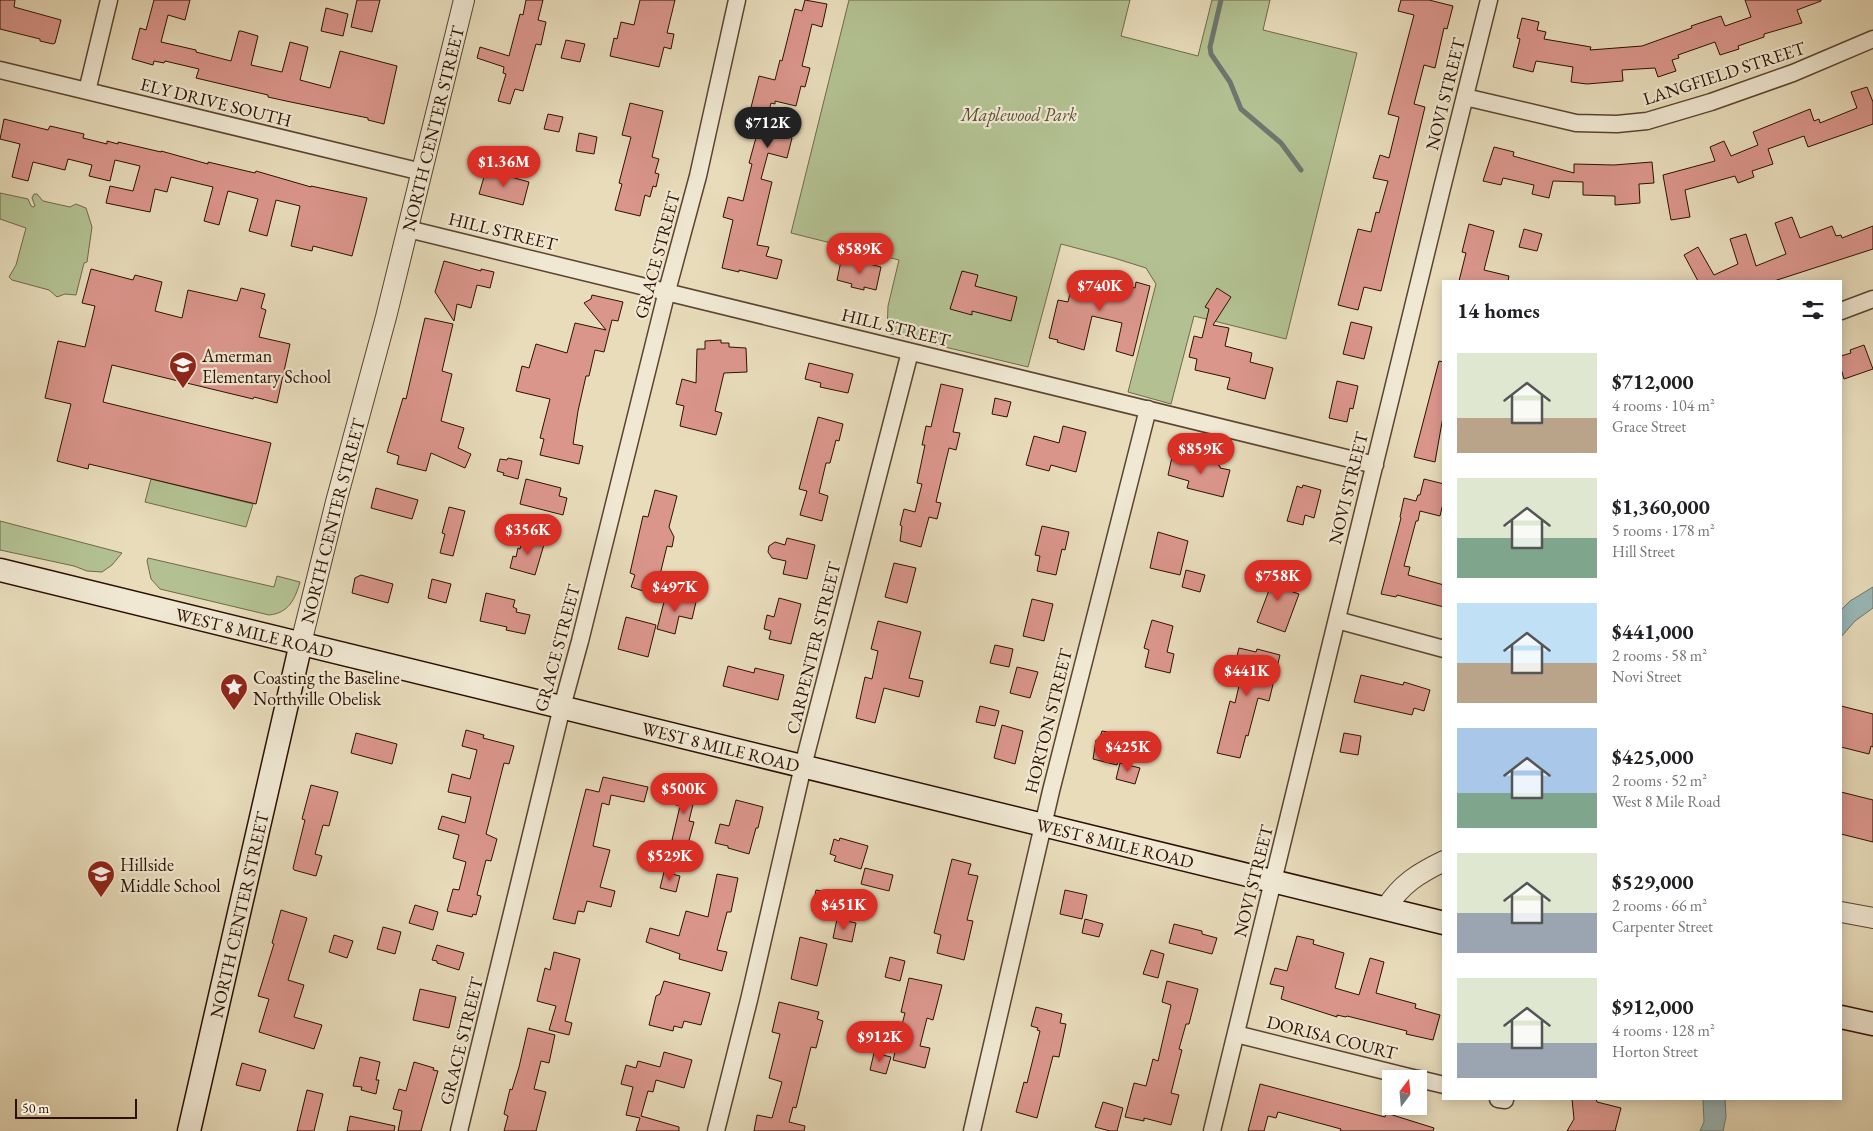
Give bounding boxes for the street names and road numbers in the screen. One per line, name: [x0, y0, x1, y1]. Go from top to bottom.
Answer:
street label: NORTH CENTER STREET: [396, 23, 469, 234]
street label: NOVI STREET: [1420, 35, 1470, 152]
street label: LANGFIELD STREET: [1640, 36, 1809, 110]
street label: ELY DRIVE SOUTH: [138, 72, 294, 132]
street label: GRACE STREET: [629, 188, 685, 321]
street label: HILL STREET: [446, 206, 561, 256]
street label: HILL STREET: [839, 302, 954, 352]
street label: NORTH CENTER STREET: [295, 415, 370, 626]
street label: NOVI STREET: [1323, 429, 1373, 546]
street label: CARPENTER STREET: [780, 559, 846, 737]
street label: GRACE STREET: [529, 581, 585, 714]
street label: WEST 8 MILE ROAD: [173, 602, 336, 663]
street label: HORTON STREET: [1019, 645, 1077, 796]
street label: WEST 8 MILE ROAD: [640, 716, 802, 777]
street label: NORTH CENTER STREET: [204, 808, 274, 1020]
street label: WEST 8 MILE ROAD: [1034, 812, 1196, 873]
street label: NOVI STREET: [1228, 822, 1278, 939]
street label: GRACE STREET: [434, 974, 488, 1107]
street label: DORISA COURT: [1264, 1010, 1400, 1065]

